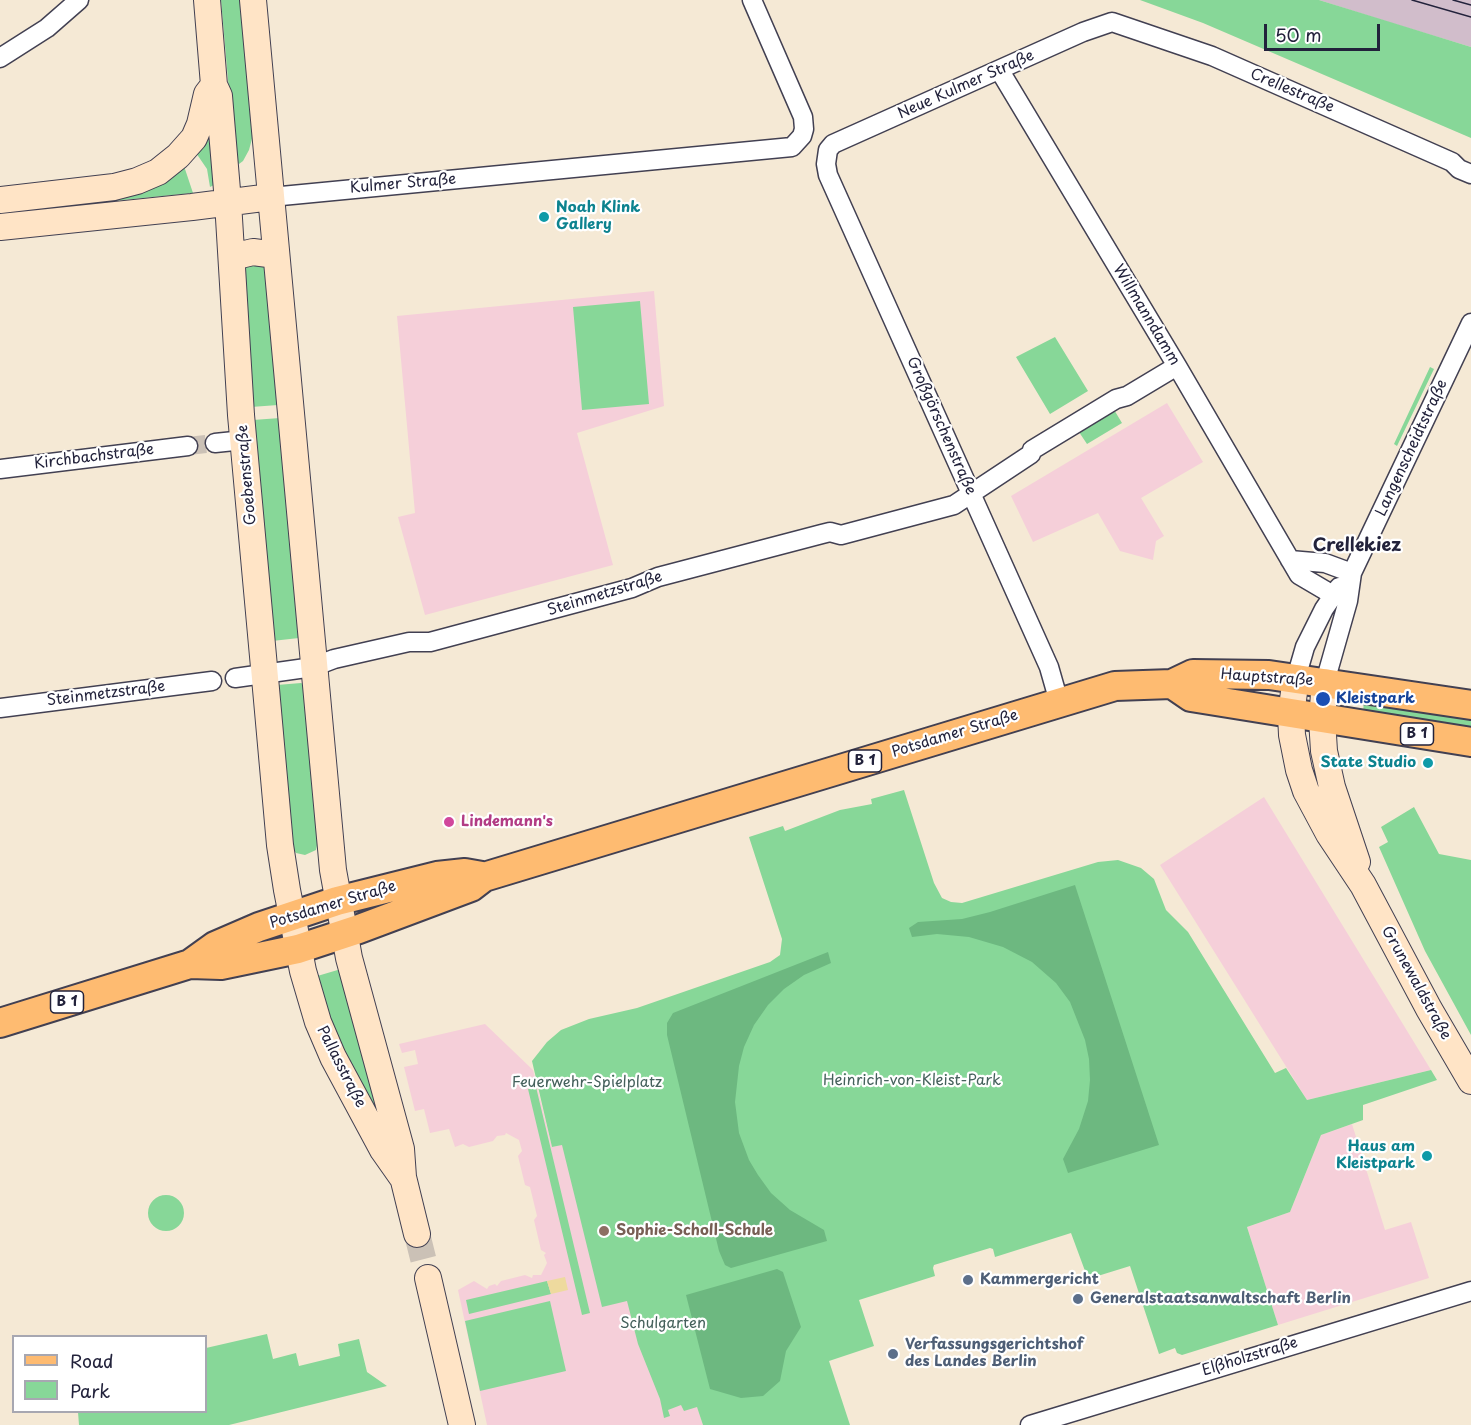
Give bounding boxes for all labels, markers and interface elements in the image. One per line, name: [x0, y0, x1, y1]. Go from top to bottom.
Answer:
scale bar: [1267, 12, 1382, 50]
text: 50 m: [1275, 21, 1322, 48]
street label: Neue Kulmer Straße: [895, 47, 1037, 123]
street label: Crellestraße: [1247, 65, 1337, 117]
street label: Kulmer Straße: [349, 170, 457, 198]
place label: Noah Klink Gallery: [556, 199, 640, 234]
marker: Noah Klink Gallery: [537, 210, 551, 224]
street label: Willmanndamm: [1109, 261, 1183, 369]
street label: Großgörschenstraße: [902, 354, 980, 498]
street label: Langenscheidtstraße: [1372, 377, 1452, 519]
street label: Goebenstraße: [234, 424, 260, 526]
street label: Kirchbachstraße: [33, 441, 155, 473]
district label: Crellekiez: [1313, 535, 1401, 557]
street label: Steinmetzstraße: [545, 568, 665, 620]
street label: Hauptstraße: [1220, 666, 1314, 690]
street label: Steinmetzstraße: [46, 678, 166, 710]
marker: Kleistpark: [1314, 690, 1332, 708]
place label: Kleistpark: [1336, 690, 1415, 708]
street label: Potsdamer Straße: [890, 706, 1020, 762]
road number: B 1: [1400, 723, 1434, 745]
road number: B 1: [848, 750, 882, 772]
place label: State Studio: [1321, 754, 1416, 772]
marker: State Studio: [1421, 756, 1435, 770]
place label: Lindemann's: [461, 813, 553, 831]
marker: Lindemann's: [442, 815, 456, 829]
street label: Potsdamer Straße: [268, 877, 398, 933]
street label: Grunewaldstraße: [1377, 923, 1455, 1043]
road number: B 1: [50, 991, 84, 1013]
street label: Pallasstraße: [313, 1023, 369, 1111]
park label: Heinrich-von-Kleist-Park: [823, 1072, 1001, 1090]
park label: Feuerwehr-Spielplatz: [512, 1074, 662, 1092]
place label: Haus am Kleistpark: [1336, 1138, 1415, 1173]
marker: Haus am Kleistpark: [1420, 1149, 1434, 1163]
place label: Sophie-Scholl-Schule: [616, 1222, 773, 1240]
marker: Sophie-Scholl-Schule: [597, 1224, 611, 1238]
place label: Kammergericht: [980, 1271, 1099, 1289]
marker: Kammergericht: [961, 1273, 975, 1287]
place label: Generalstaatsanwaltschaft Berlin: [1090, 1290, 1351, 1308]
marker: Generalstaatsanwaltschaft Berlin: [1071, 1292, 1085, 1306]
park label: Schulgarten: [620, 1315, 706, 1333]
street label: Elßholzstraße: [1200, 1334, 1300, 1380]
legend: [12, 1335, 207, 1413]
place label: Verfassungsgerichtshof des Landes Berlin: [905, 1336, 1084, 1371]
text: Road: [70, 1347, 114, 1374]
marker: Verfassungsgerichtshof des Landes Berlin: [886, 1347, 900, 1361]
text: Park: [70, 1377, 110, 1404]

